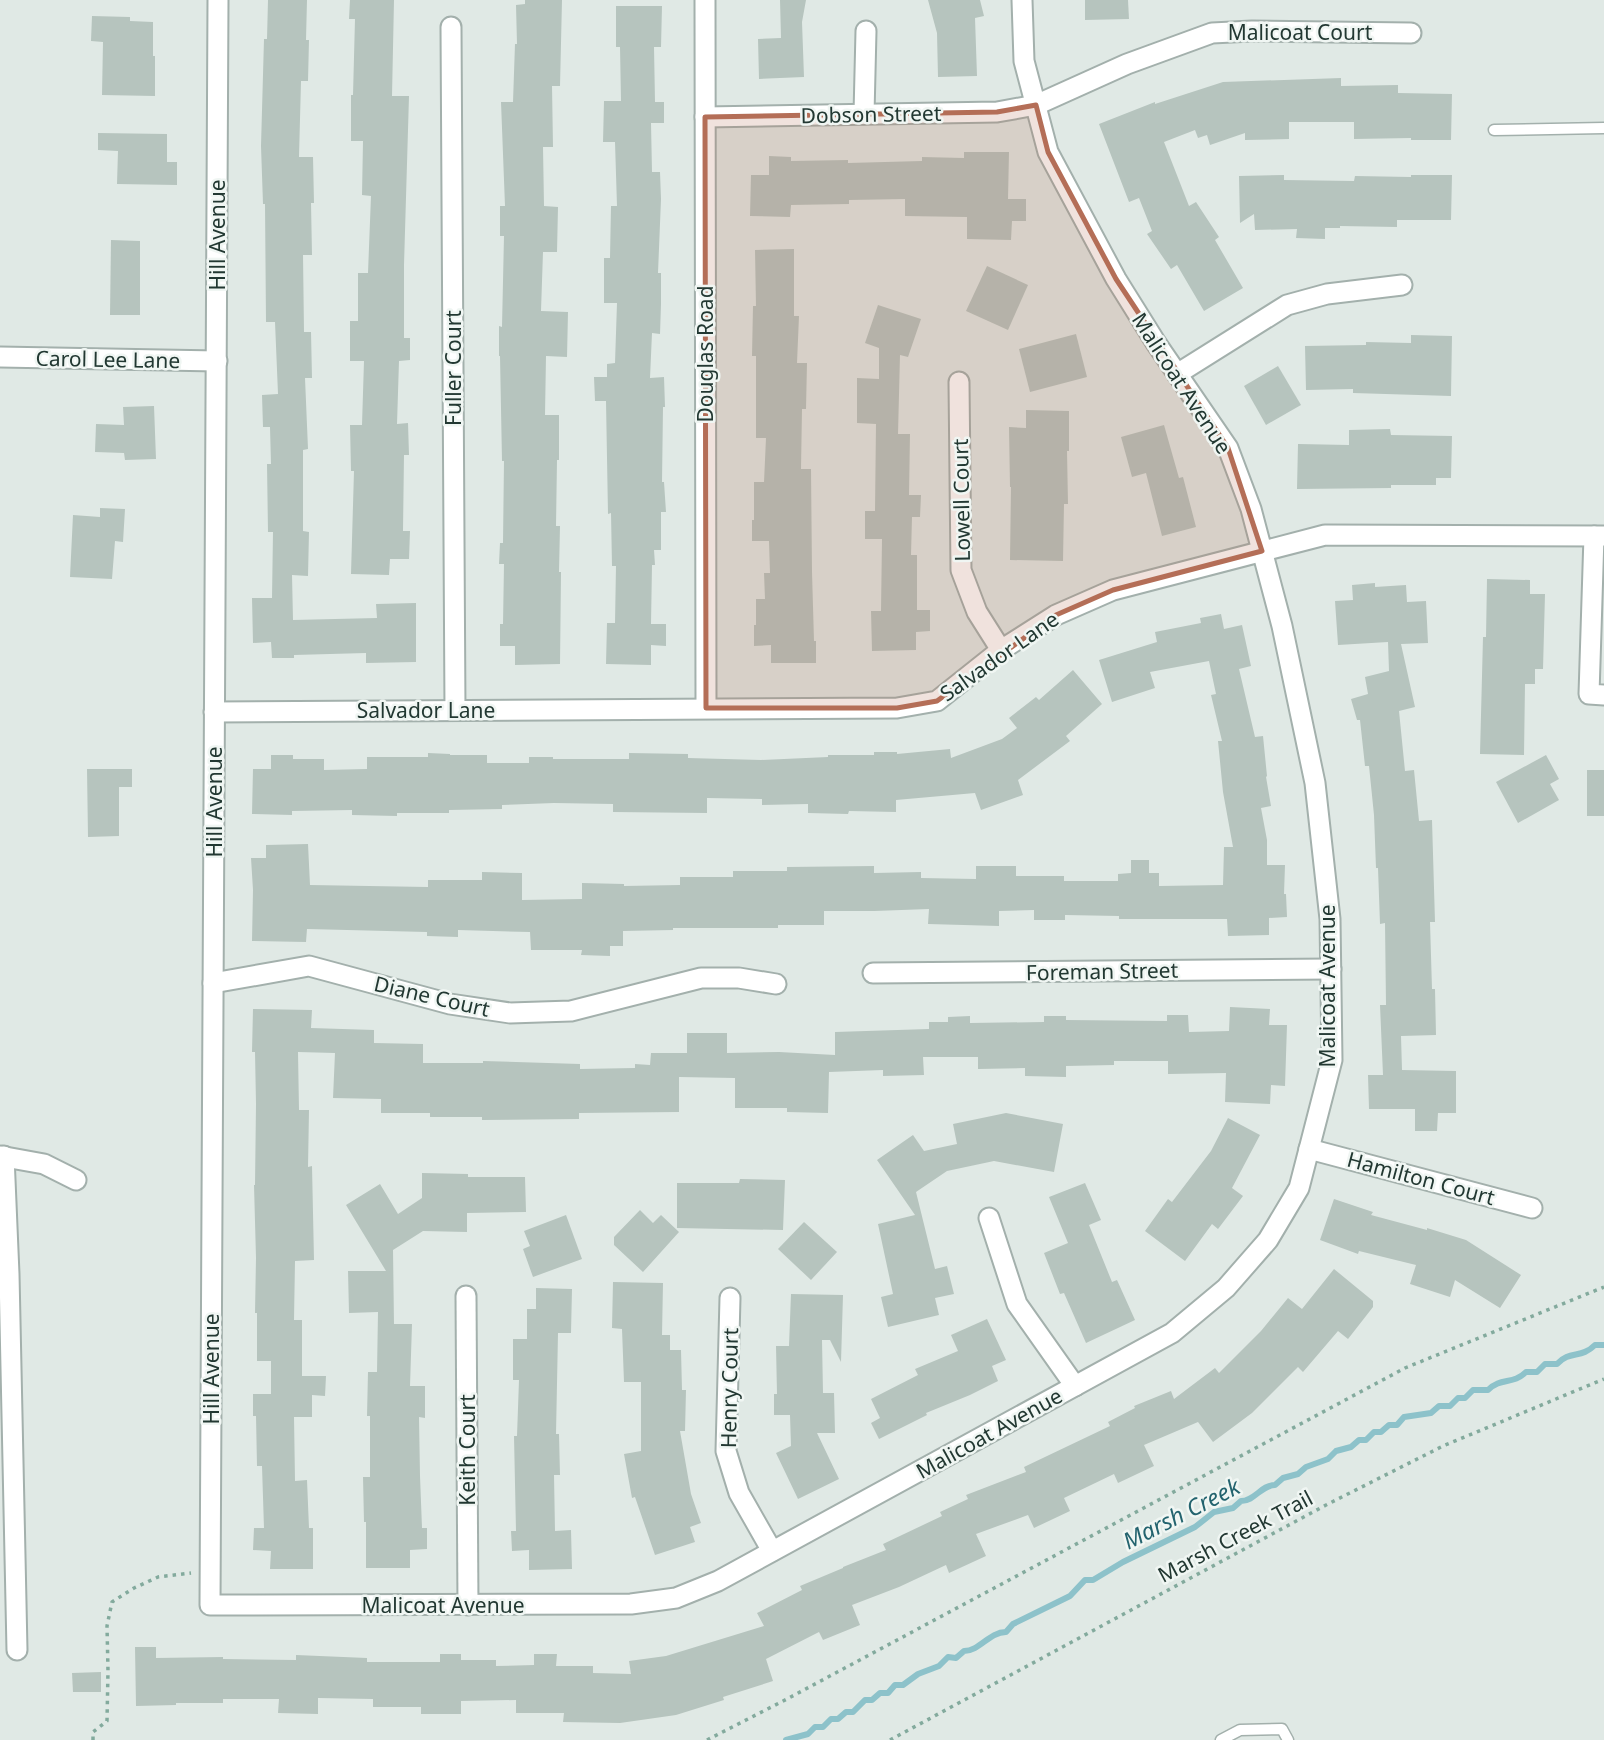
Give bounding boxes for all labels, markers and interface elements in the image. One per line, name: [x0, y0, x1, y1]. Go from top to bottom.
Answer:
street label: Malicoat Court: [1228, 18, 1373, 46]
street label: Dobson Street: [800, 99, 942, 129]
street label: Hill Avenue: [203, 179, 231, 291]
street label: Douglas Road: [691, 285, 719, 423]
street label: Malicoat Avenue: [1126, 307, 1238, 459]
street label: Fuller Court: [439, 310, 467, 426]
street label: Carol Lee Lane: [35, 344, 181, 374]
street label: Lowell Court: [946, 438, 976, 562]
street label: Salvador Lane: [934, 605, 1064, 707]
street label: Salvador Lane: [357, 696, 495, 724]
street label: Hill Avenue: [200, 746, 228, 858]
street label: Malicoat Avenue: [1313, 904, 1341, 1068]
street label: Foreman Street: [1026, 956, 1179, 986]
street label: Diane Court: [371, 969, 493, 1023]
street label: Hamilton Court: [1344, 1145, 1498, 1211]
street label: Hill Avenue: [197, 1313, 225, 1425]
street label: Henry Court: [714, 1327, 744, 1448]
street label: Malicoat Avenue: [911, 1381, 1067, 1485]
street label: Keith Court: [453, 1394, 481, 1506]
water label: Marsh Creek: [1117, 1469, 1246, 1556]
street label: Marsh Creek Trail: [1153, 1483, 1317, 1589]
street label: Malicoat Avenue: [361, 1591, 525, 1619]

